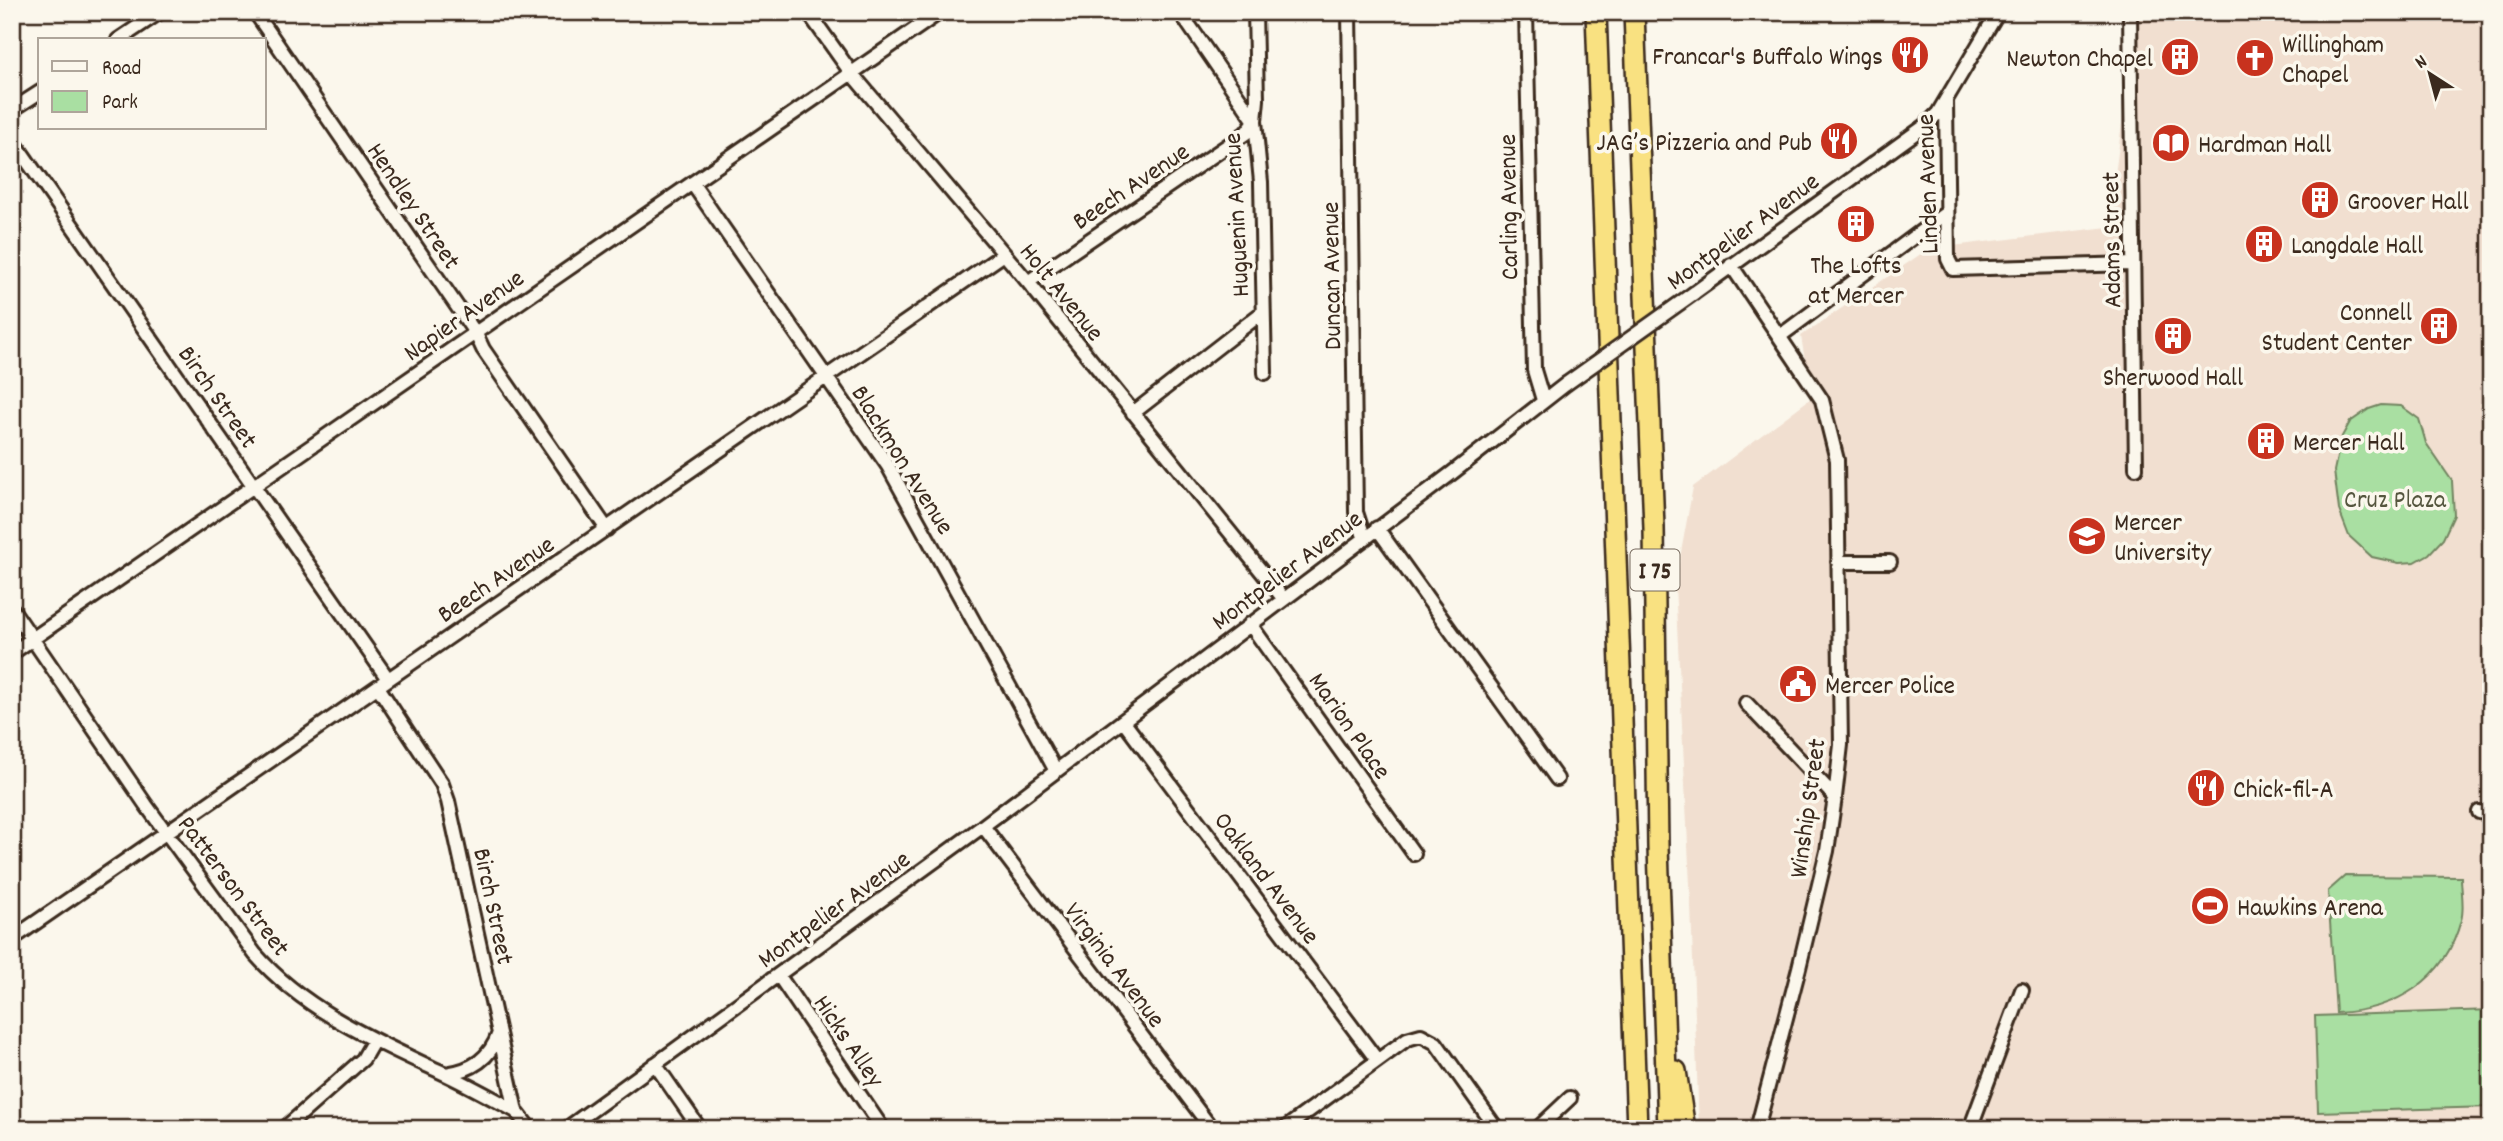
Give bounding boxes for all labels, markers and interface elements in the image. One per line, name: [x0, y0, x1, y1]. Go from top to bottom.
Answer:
place label: Willingham Chapel: [2282, 28, 2384, 95]
restaurant icon: Francar's Buffalo Wings: [1889, 34, 1931, 76]
building icon: Newton Chapel: [2159, 36, 2201, 78]
church icon: Willingham Chapel: [2234, 37, 2276, 79]
legend: [38, 38, 266, 130]
north arrow: [2394, 38, 2464, 108]
place label: Francar's Buffalo Wings: [1652, 40, 1883, 77]
place label: Newton Chapel: [2006, 42, 2153, 79]
text: N: [2410, 49, 2434, 77]
text: Road: [102, 55, 141, 85]
text: Park: [102, 89, 138, 119]
street label: Linden Avenue: [1909, 113, 1950, 255]
restaurant icon: JAG’s Pizzeria and Pub: [1818, 120, 1860, 162]
library icon: Hardman Hall: [2150, 122, 2192, 164]
place label: JAG’s Pizzeria and Pub: [1596, 126, 1812, 163]
place label: Hardman Hall: [2198, 128, 2331, 165]
street label: Huguenin Avenue: [1216, 132, 1261, 298]
street label: Carling Avenue: [1491, 134, 1530, 280]
street label: Beech Avenue: [1066, 135, 1198, 241]
street label: Hendley Street: [356, 136, 469, 278]
street label: Montpelier Avenue: [1660, 165, 1828, 301]
street label: Adams Street: [2094, 171, 2133, 309]
building icon: Groover Hall: [2299, 179, 2341, 221]
place label: Groover Hall: [2347, 185, 2469, 222]
street label: Duncan Avenue: [1314, 201, 1353, 350]
building icon: The Lofts at Mercer: [1835, 203, 1877, 245]
building icon: Langdale Hall: [2243, 223, 2285, 265]
place label: Langdale Hall: [2291, 229, 2423, 266]
street label: Holt Avenue: [1009, 236, 1112, 351]
place label: The Lofts at Mercer: [1808, 249, 1904, 316]
street label: Napier Avenue: [397, 262, 533, 372]
place label: Connell Student Center: [2262, 296, 2412, 363]
building icon: Connell Student Center: [2418, 305, 2460, 347]
building icon: Sherwood Hall: [2152, 315, 2194, 357]
street label: Birch Street: [167, 339, 265, 457]
place label: Sherwood Hall: [2103, 361, 2243, 398]
street label: Blackmon Avenue: [840, 379, 962, 543]
building icon: Mercer Hall: [2245, 420, 2287, 462]
place label: Mercer Hall: [2293, 426, 2405, 463]
park label: Cruz Plaza: [2344, 483, 2447, 520]
street label: Montpelier Avenue: [1205, 503, 1372, 641]
place label: Mercer University: [2114, 506, 2212, 573]
school or university icon: Mercer University: [2066, 515, 2108, 557]
street label: Beech Avenue: [431, 528, 563, 634]
road number: I 75: [1630, 550, 1680, 590]
public building icon: Mercer Police: [1777, 663, 1819, 705]
street label: Marion Place: [1298, 666, 1399, 788]
place label: Mercer Police: [1825, 669, 1955, 706]
street label: Winship Street: [1781, 736, 1838, 881]
restaurant icon: Chick-fil-A: [2185, 767, 2227, 809]
place label: Chick-fil-A: [2233, 773, 2334, 810]
street label: Oakland Avenue: [1203, 805, 1327, 953]
street label: Patterson Street: [167, 809, 298, 966]
street label: Montpelier Avenue: [751, 843, 919, 979]
street label: Birch Street: [461, 845, 522, 969]
sports icon: Hawkins Arena: [2189, 885, 2231, 927]
place label: Hawkins Arena: [2237, 891, 2384, 928]
street label: Virginia Avenue: [1054, 895, 1173, 1037]
street label: Hicks Alley: [803, 988, 892, 1096]

